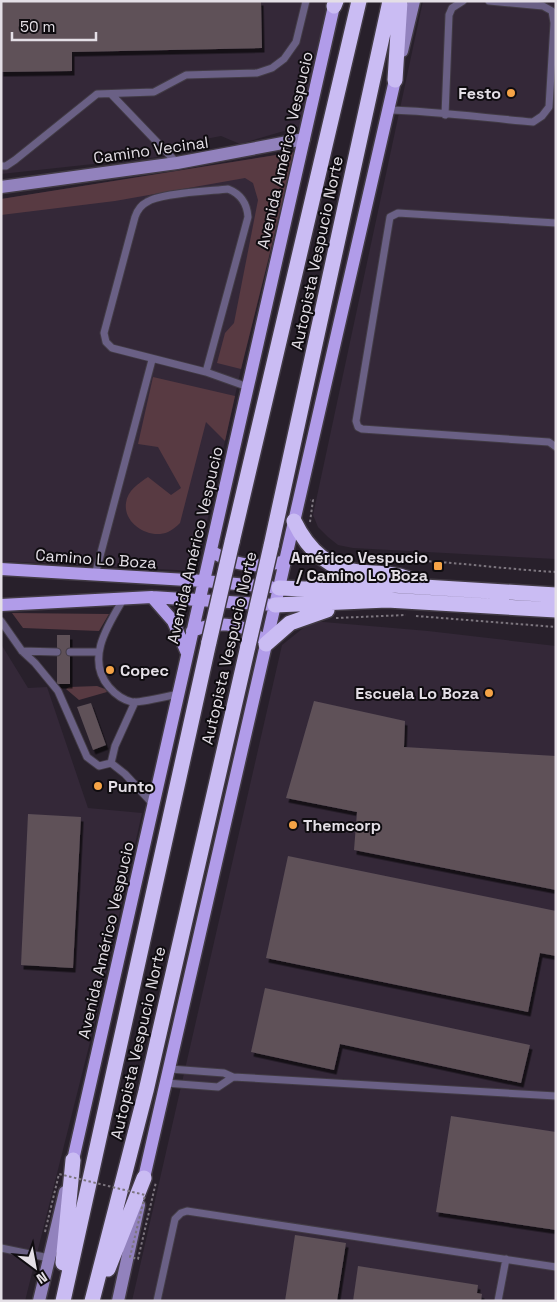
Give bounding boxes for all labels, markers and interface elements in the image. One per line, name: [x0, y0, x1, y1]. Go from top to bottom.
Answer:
scale bar: [12, 10, 96, 42]
text: 50 m: [20, 17, 55, 36]
street label: Avenida Américo Vespucio: [252, 49, 318, 251]
place label: Festo: [458, 83, 501, 104]
marker: Festo: [505, 87, 517, 99]
street label: Camino Vecinal: [92, 132, 210, 168]
street label: Autopista Vespucio Norte: [286, 154, 348, 352]
street label: Avenida Américo Vespucio: [162, 444, 228, 646]
street label: Camino Lo Boza: [35, 544, 157, 574]
place label: Américo Vespucio / Camino Lo Boza: [291, 547, 428, 586]
street label: Autopista Vespucio Norte: [197, 549, 261, 747]
marker: Américo Vespucio / Camino Lo Boza: [432, 560, 444, 572]
place label: Copec: [120, 660, 169, 681]
marker: Copec: [104, 664, 116, 676]
place label: Escuela Lo Boza: [355, 683, 479, 704]
marker: Escuela Lo Boza: [483, 687, 495, 699]
place label: Punto: [108, 776, 154, 797]
marker: Punto: [92, 780, 104, 792]
place label: Themcorp: [303, 815, 381, 836]
marker: Themcorp: [287, 819, 299, 831]
street label: Avenida Américo Vespucio: [73, 839, 139, 1041]
street label: Autopista Vespucio Norte: [106, 944, 170, 1142]
north arrow: [10, 1242, 60, 1292]
text: N: [33, 1268, 51, 1288]

